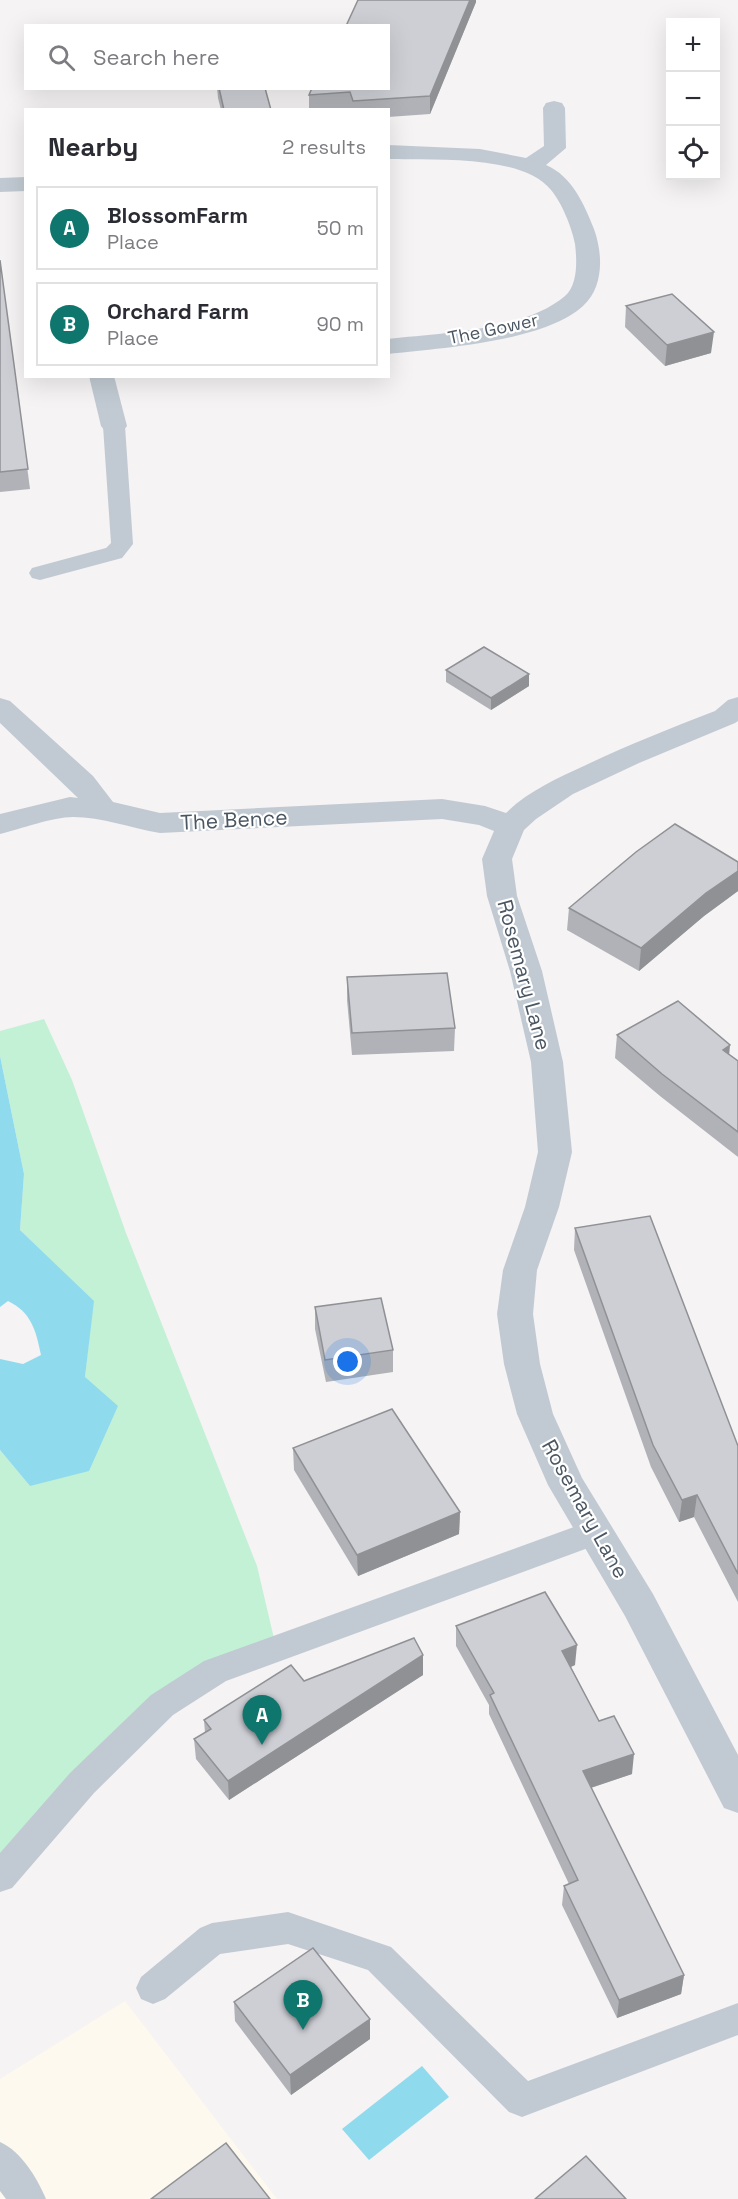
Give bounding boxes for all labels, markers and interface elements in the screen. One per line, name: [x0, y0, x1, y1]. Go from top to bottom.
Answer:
map controls: [666, 18, 720, 180]
button: +: [666, 18, 720, 72]
search box: [24, 24, 390, 90]
icon: search: [45, 41, 78, 74]
text: Search here: [93, 43, 220, 71]
button: −: [666, 72, 720, 126]
button: locate: [666, 126, 720, 180]
text: Nearby: [48, 130, 138, 164]
text: 2 results: [282, 134, 366, 160]
text: BlossomFarm: [107, 201, 248, 229]
text: A: [63, 215, 76, 241]
text: 50 m: [317, 215, 364, 241]
text: Place: [107, 229, 159, 255]
text: Orchard Farm: [107, 297, 249, 325]
street label: The Gower: [446, 308, 540, 349]
text: B: [63, 311, 76, 337]
text: 90 m: [317, 311, 364, 337]
text: Place: [107, 325, 159, 351]
street label: The Bence: [180, 803, 288, 836]
street label: Rosemary Lane: [491, 897, 558, 1053]
your location: [333, 1347, 362, 1376]
street label: Rosemary Lane: [536, 1434, 635, 1583]
pin: A: [242, 1696, 282, 1745]
pin: B: [284, 1980, 322, 2030]

